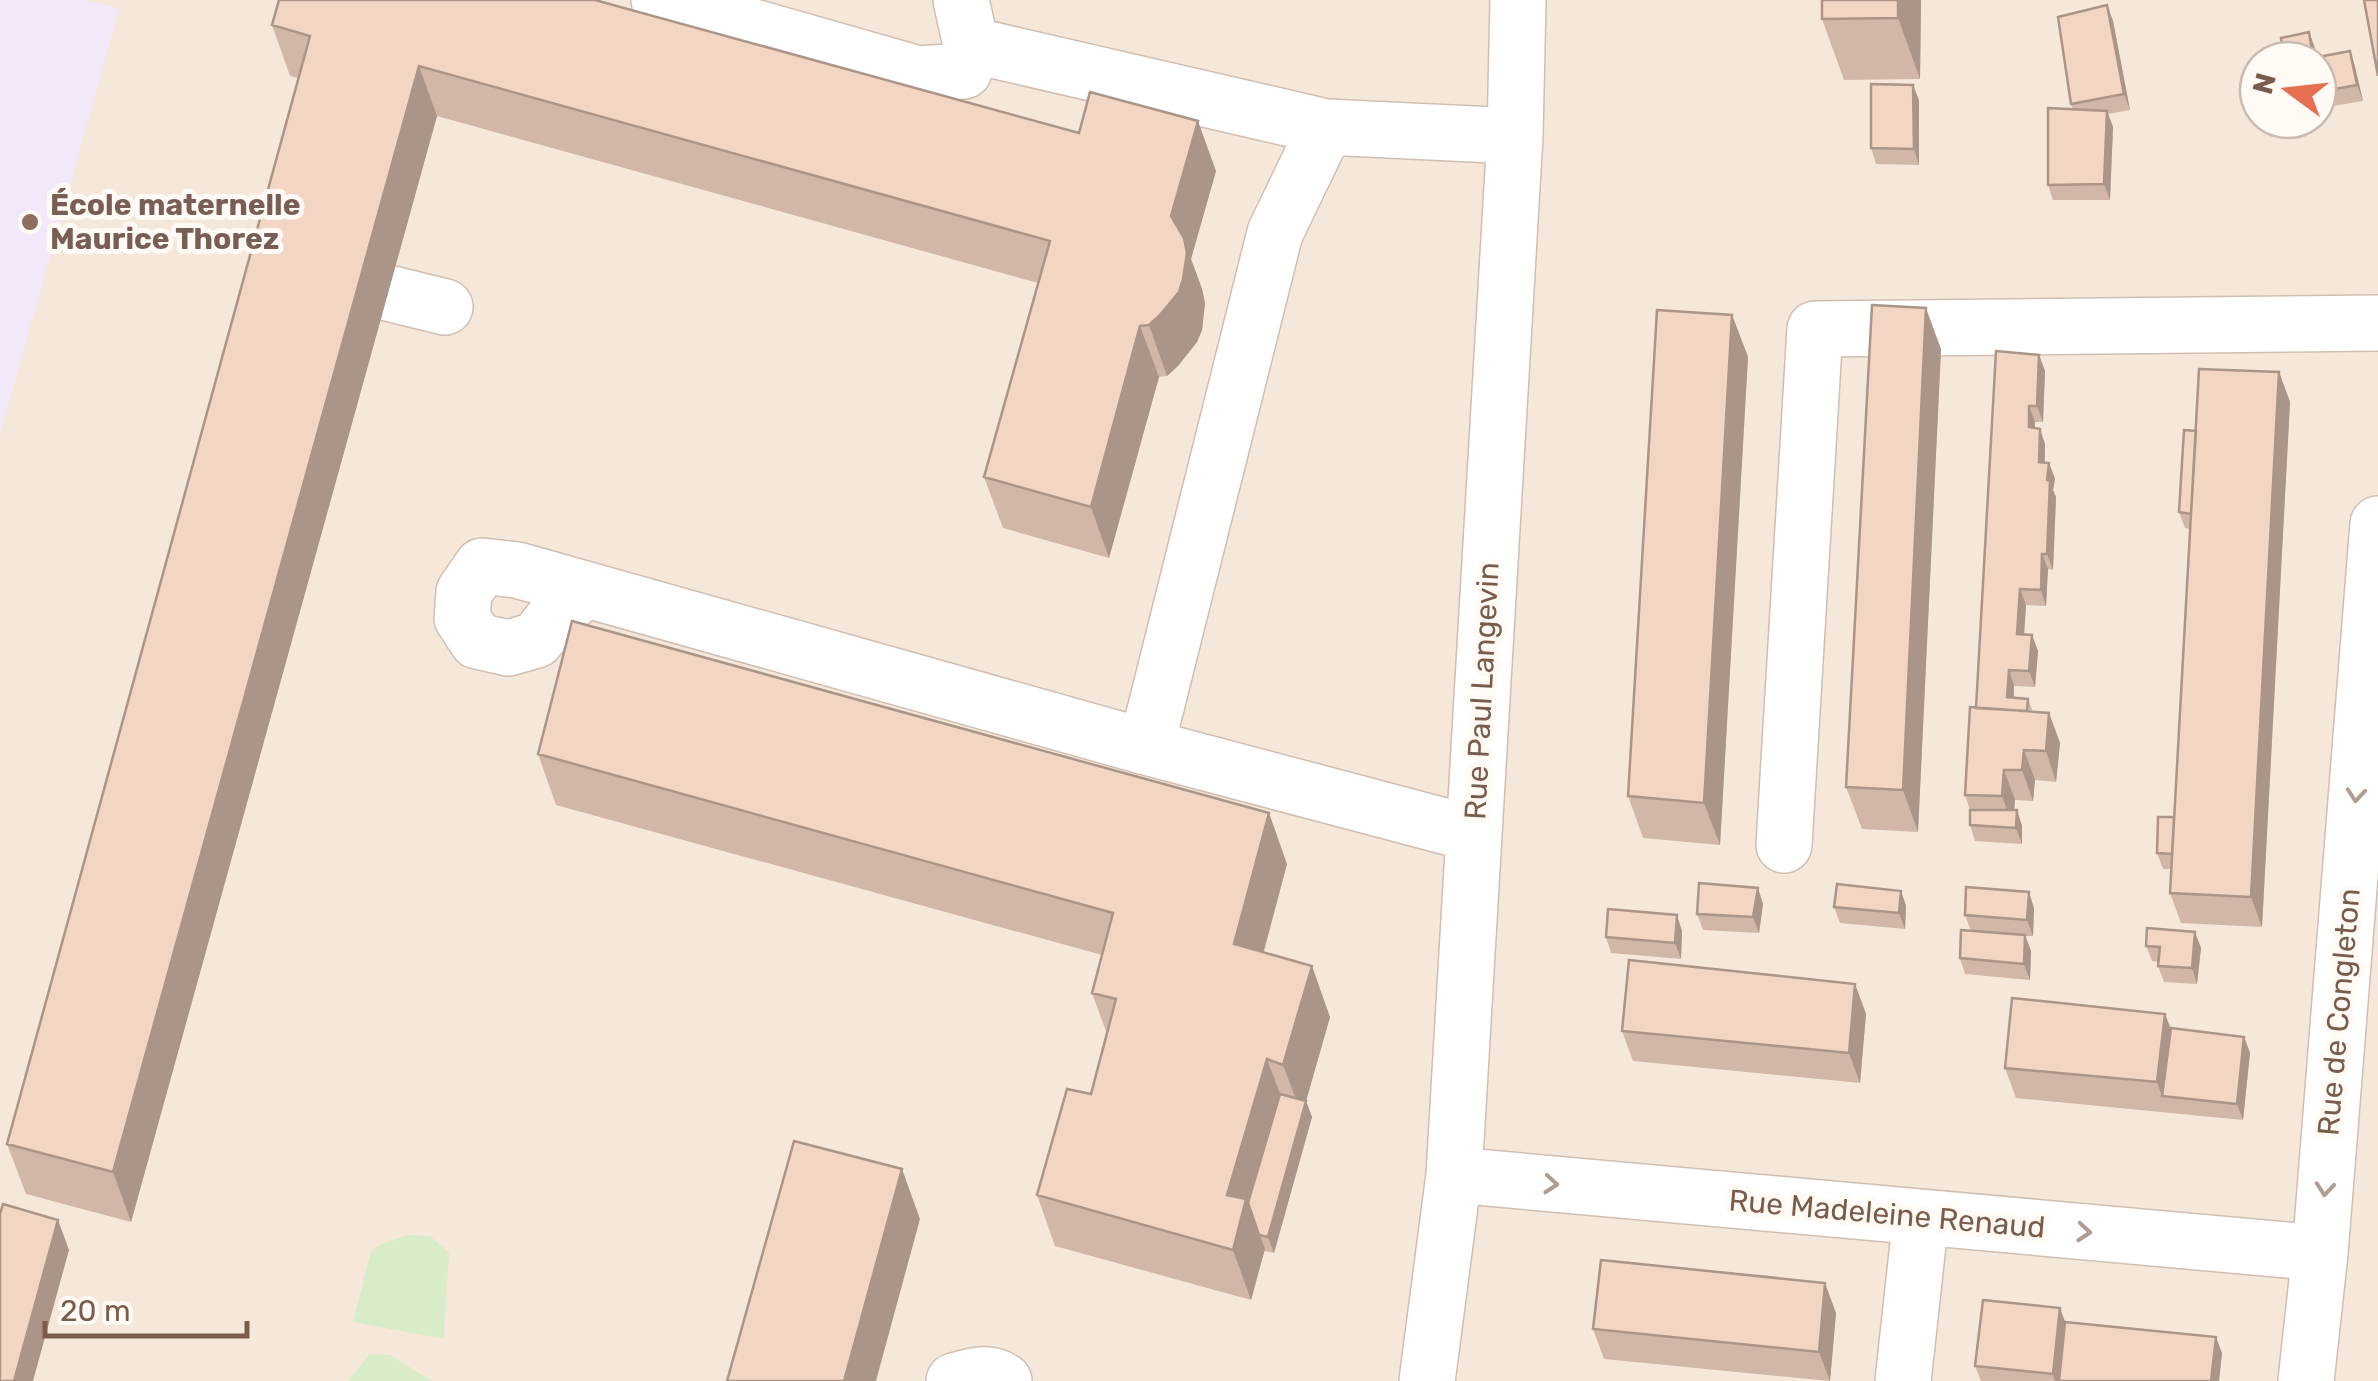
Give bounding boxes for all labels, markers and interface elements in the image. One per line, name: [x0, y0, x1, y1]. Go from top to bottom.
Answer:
north arrow: [2238, 40, 2338, 140]
text: N: [2246, 70, 2283, 98]
place label: École maternelle Maurice Thorez: [50, 187, 301, 257]
marker: École maternelle Maurice Thorez: [19, 211, 41, 233]
street label: Rue Paul Langevin: [1457, 561, 1507, 821]
one-way arrow: [2346, 788, 2368, 804]
street label: Rue de Congleton: [2310, 887, 2368, 1137]
one-way arrow: [1543, 1172, 1559, 1194]
street label: Rue Madeleine Renaud: [1727, 1182, 2047, 1246]
one-way arrow: [2315, 1182, 2336, 1198]
one-way arrow: [2076, 1221, 2092, 1243]
scale bar: [45, 1276, 248, 1338]
text: 20 m: [60, 1293, 131, 1329]

